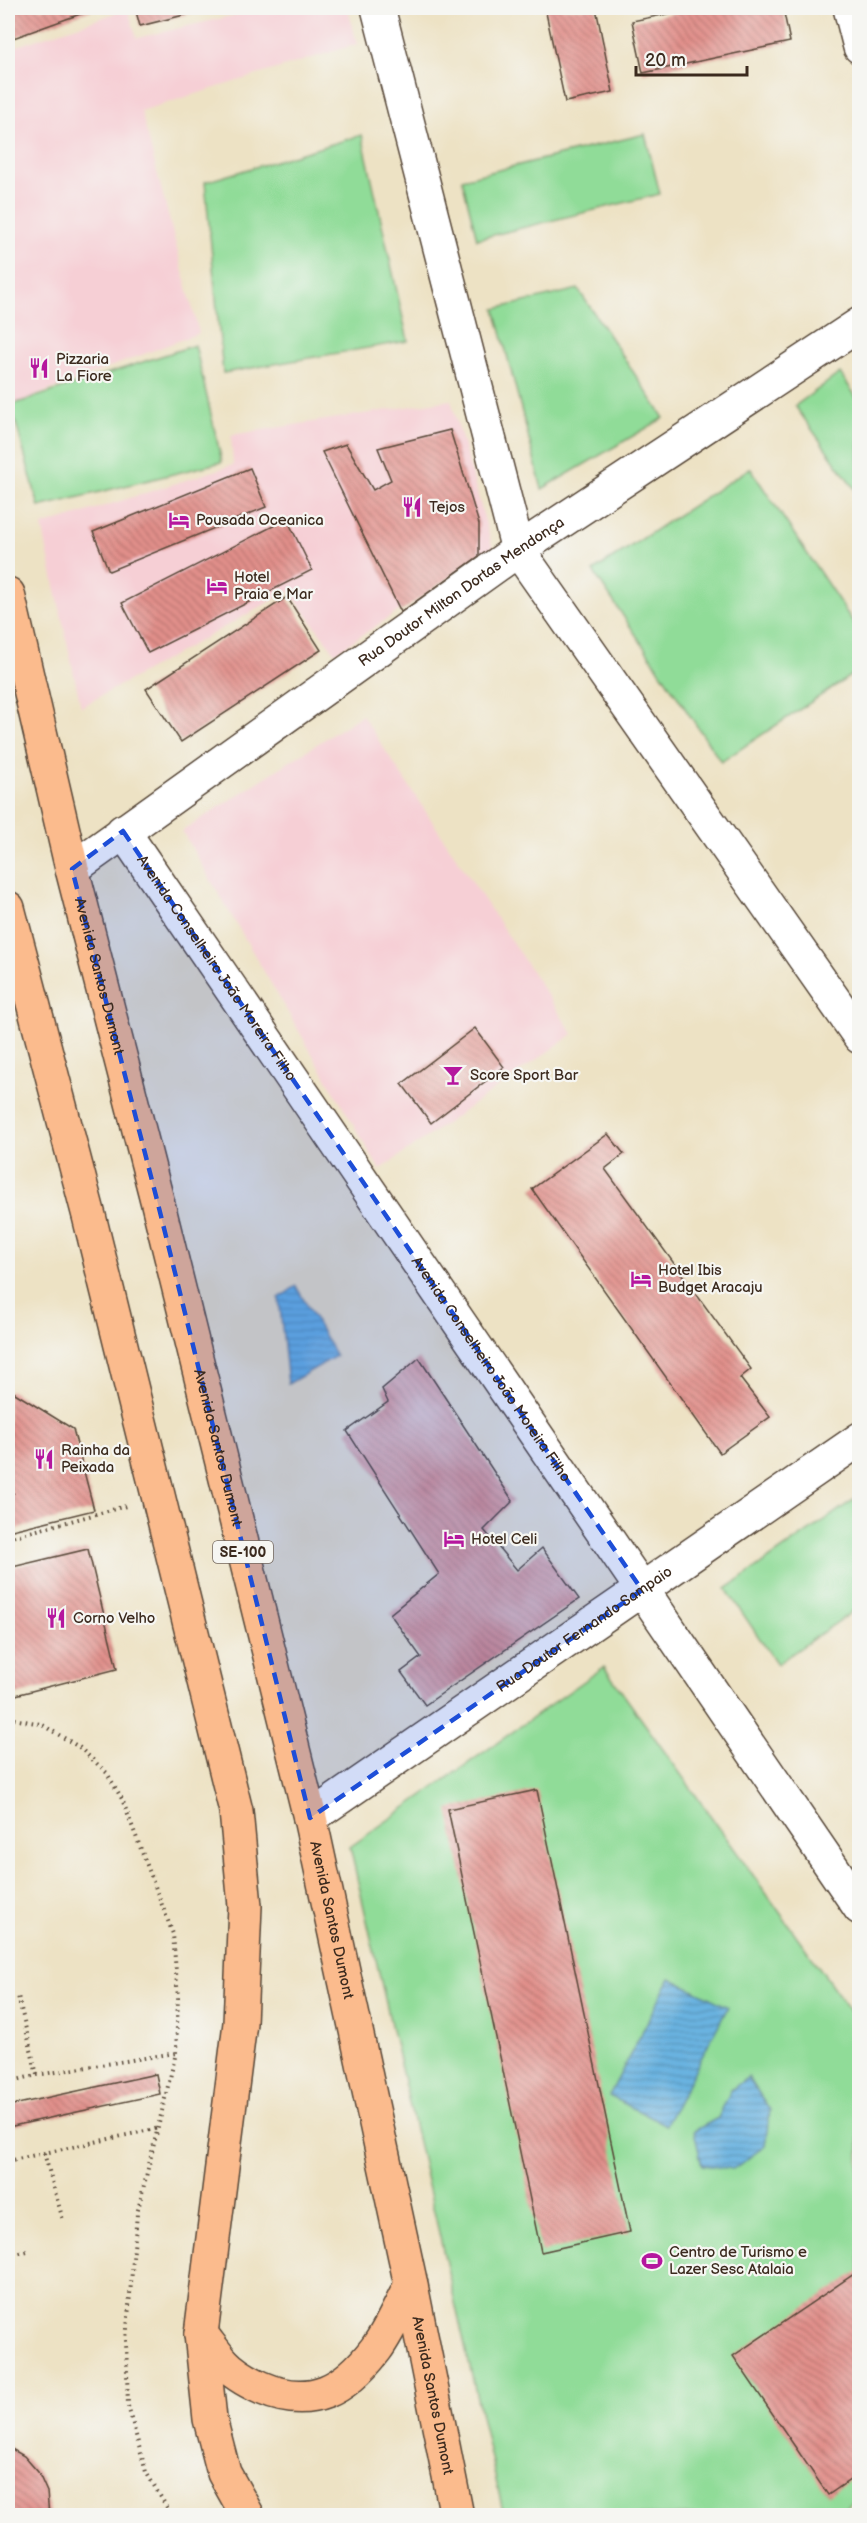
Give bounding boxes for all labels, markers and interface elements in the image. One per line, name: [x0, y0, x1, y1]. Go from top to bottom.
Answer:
scale bar: [636, 39, 747, 77]
text: 20 m: [645, 50, 686, 71]
place label: Pizzaria La Fiore: [56, 350, 112, 386]
restaurant icon: Pizzaria La Fiore: [27, 356, 51, 380]
restaurant icon: Tejos: [400, 495, 424, 519]
place label: Tejos: [429, 498, 465, 517]
hotel icon: Pousada Oceanica: [167, 508, 191, 532]
place label: Pousada Oceanica: [196, 511, 324, 530]
street label: Rua Doutor Milton Dortas Mendonça: [355, 513, 568, 671]
place label: Hotel Praia e Mar: [234, 568, 313, 604]
hotel icon: Hotel Praia e Mar: [205, 574, 229, 598]
street label: Avenida Conselheiro João Moreira Filho: [132, 852, 300, 1085]
street label: Avenida Santos Dumont: [70, 896, 128, 1057]
bar icon: Score Sport Bar: [441, 1063, 465, 1087]
place label: Score Sport Bar: [470, 1066, 579, 1085]
street label: Avenida Conselheiro João Moreira Filho: [407, 1253, 575, 1486]
place label: Hotel Ibis Budget Aracaju: [658, 1261, 763, 1297]
hotel icon: Hotel Ibis Budget Aracaju: [629, 1267, 653, 1291]
street label: Avenida Santos Dumont: [189, 1367, 246, 1528]
place label: Rainha da Peixada: [61, 1441, 130, 1477]
restaurant icon: Rainha da Peixada: [32, 1447, 56, 1471]
hotel icon: Hotel Celi: [442, 1527, 466, 1551]
place label: Hotel Celi: [471, 1530, 537, 1549]
road number: SE-100: [213, 1541, 273, 1563]
street label: Rua Doutor Fernando Sampaio: [493, 1562, 676, 1697]
restaurant icon: Corno Velho: [44, 1606, 68, 1630]
place label: Corno Velho: [73, 1609, 155, 1628]
street label: Avenida Santos Dumont: [305, 1839, 358, 2001]
place label: Centro de Turismo e Lazer Sesc Atalaia: [669, 2243, 807, 2279]
sports icon: Centro de Turismo e Lazer Sesc Atalaia: [640, 2249, 664, 2273]
street label: Avenida Santos Dumont: [407, 2315, 458, 2477]

